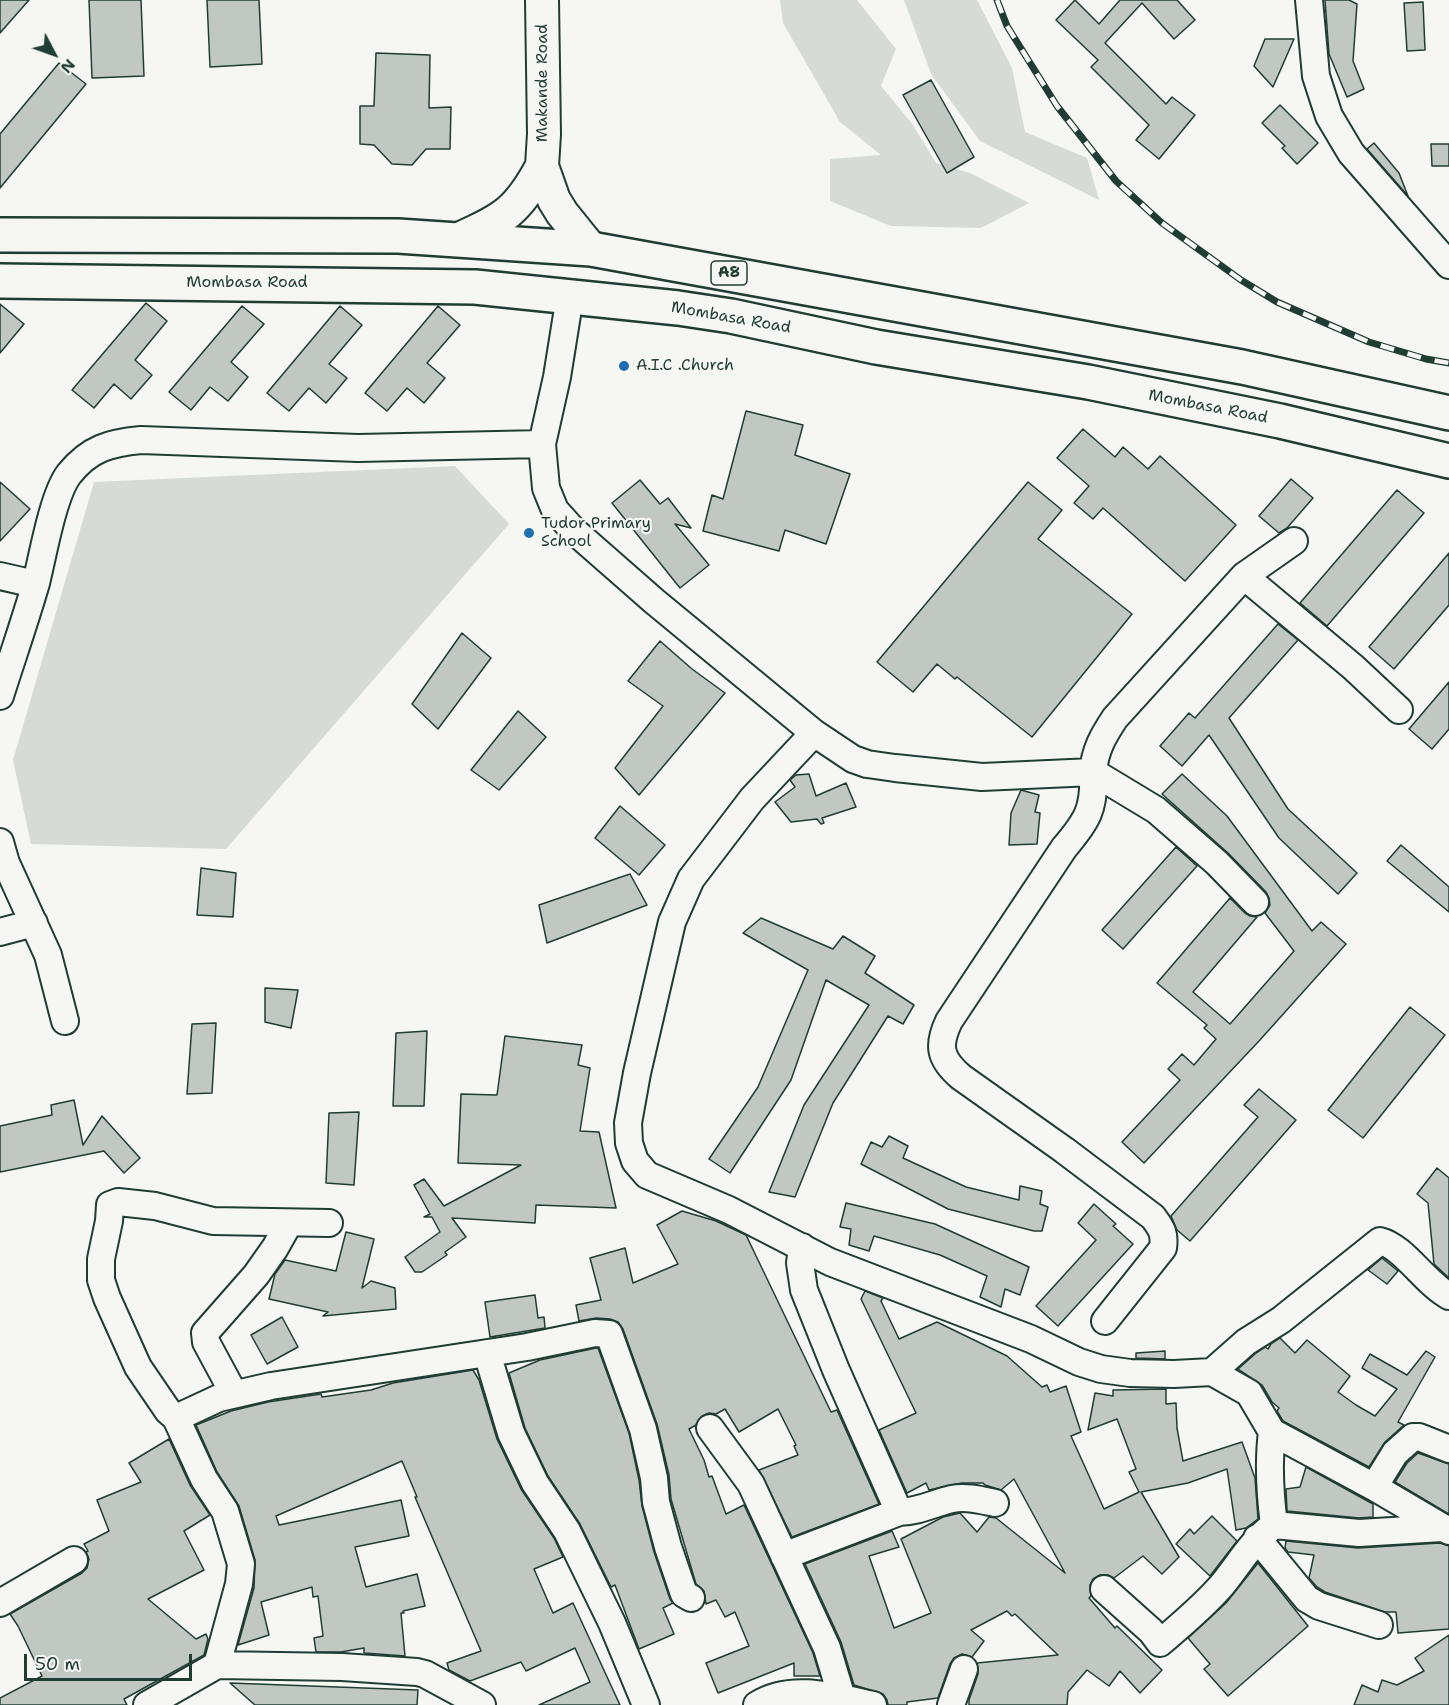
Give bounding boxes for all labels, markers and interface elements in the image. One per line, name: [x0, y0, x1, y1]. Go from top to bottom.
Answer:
north arrow: [24, 24, 84, 84]
street label: Makande Road: [533, 24, 553, 142]
text: N: [56, 54, 80, 78]
road number: A8: [711, 261, 747, 285]
street label: Mombasa Road: [186, 273, 308, 293]
street label: Mombasa Road: [670, 298, 792, 338]
place label: A.I.C .Church: [636, 356, 734, 376]
marker: A.I.C .Church: [617, 359, 631, 373]
street label: Mombasa Road: [1147, 386, 1269, 428]
place label: Tudor Primary School: [541, 514, 651, 552]
marker: Tudor Primary School: [522, 526, 536, 540]
scale bar: [27, 1642, 195, 1680]
text: 50 m: [35, 1652, 80, 1676]

